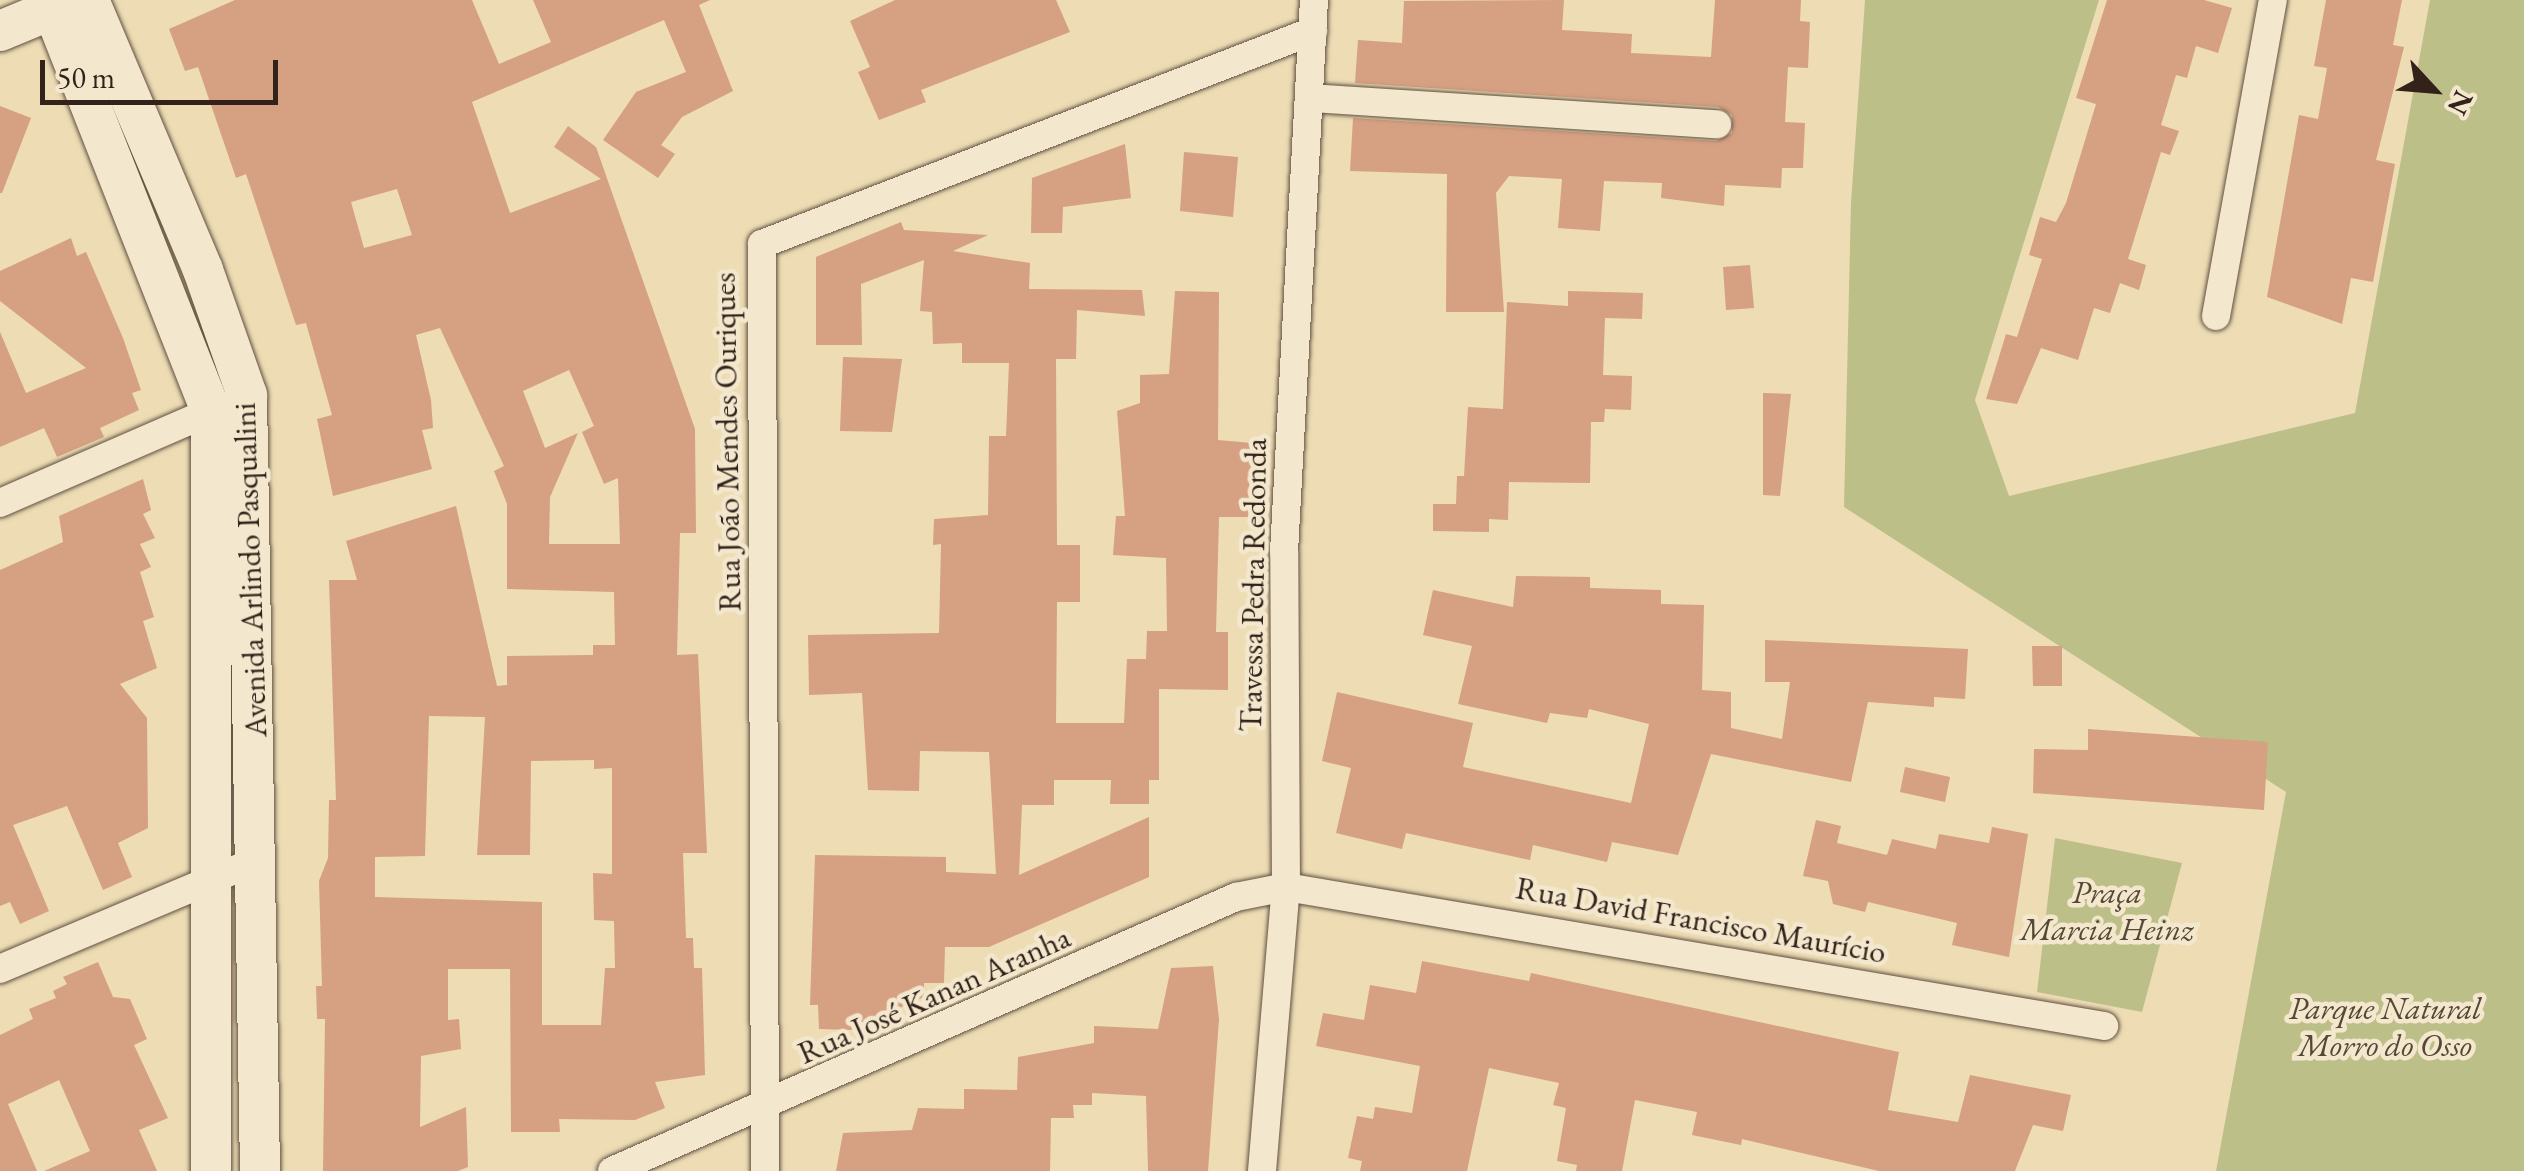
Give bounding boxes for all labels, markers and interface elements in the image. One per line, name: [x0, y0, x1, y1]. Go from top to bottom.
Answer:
scale bar: [45, 40, 282, 102]
north arrow: [2384, 40, 2484, 140]
text: 50 m: [57, 58, 115, 97]
text: N: [2440, 85, 2482, 121]
street label: Rua João Mendes Ouriques: [705, 272, 749, 612]
street label: Avenida Arlindo Pasqualini: [225, 402, 275, 738]
street label: Travessa Pedra Redonda: [1231, 438, 1275, 732]
street label: Rua David Francisco Maurício: [1513, 869, 1889, 971]
park label: Praça Marcia Heinz: [2020, 874, 2194, 949]
street label: Rua José Kanan Aranha: [792, 918, 1076, 1072]
park label: Parque Natural Morro do Osso: [2289, 990, 2481, 1065]

